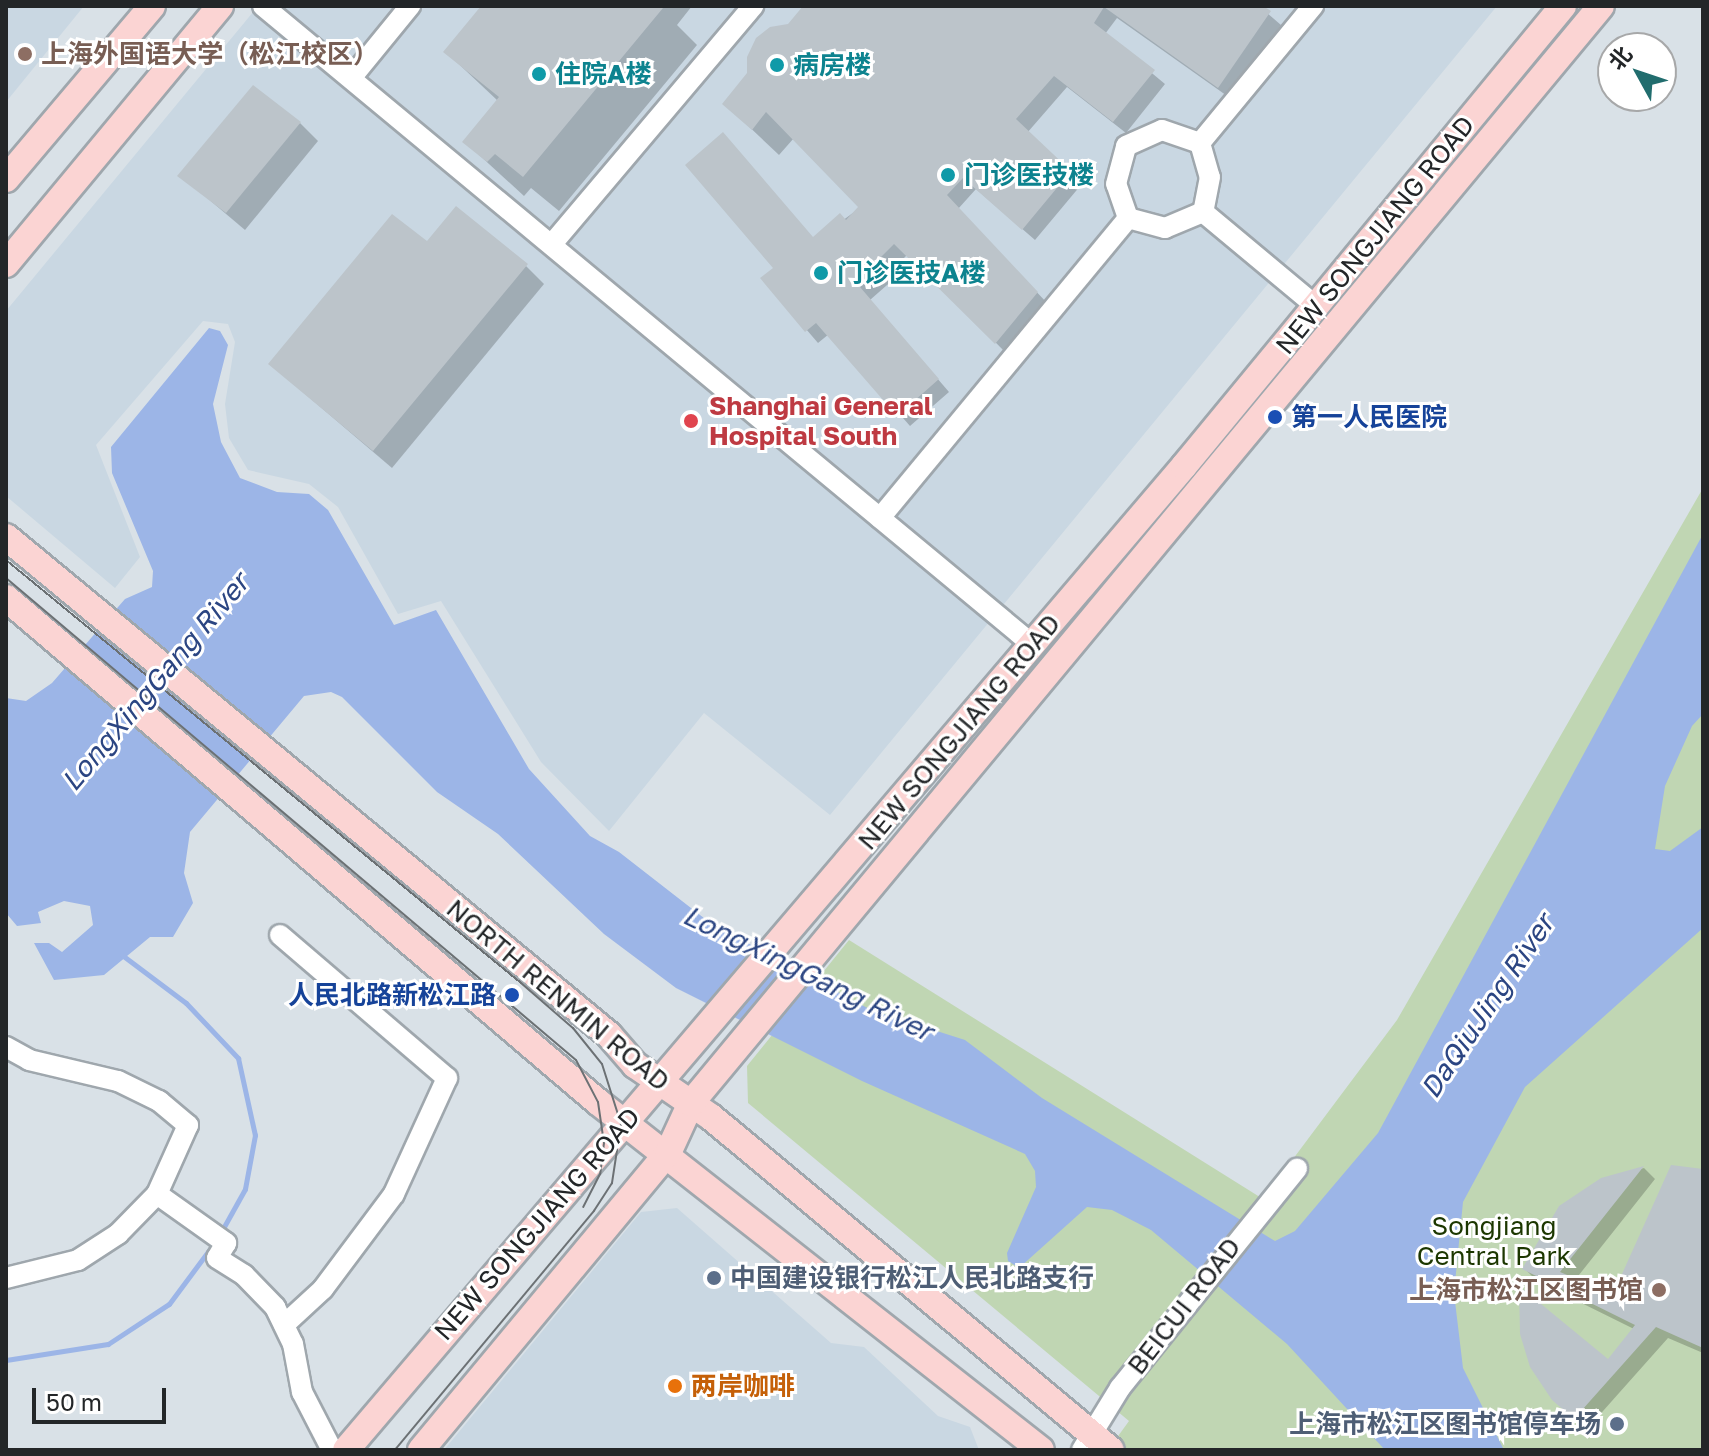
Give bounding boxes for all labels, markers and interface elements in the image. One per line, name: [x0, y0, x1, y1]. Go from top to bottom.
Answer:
north arrow: [1597, 32, 1677, 112]
place label: 上海外国语大学（松江校区）: [41, 38, 379, 70]
text: 北: [1602, 40, 1637, 75]
marker: 上海外国语大学（松江校区）: [16, 45, 34, 63]
place label: 病房楼: [793, 49, 871, 81]
marker: 病房楼: [768, 56, 786, 74]
place label: 住院A楼: [555, 58, 651, 90]
marker: 住院A楼: [530, 65, 548, 83]
street label: NEW SONGJIANG ROAD: [1269, 110, 1481, 360]
place label: 门诊医技楼: [964, 159, 1094, 191]
marker: 门诊医技楼: [939, 166, 957, 184]
place label: 门诊医技A楼: [837, 257, 985, 289]
marker: 门诊医技A楼: [812, 264, 830, 282]
place label: Shanghai General Hospital South: [709, 390, 932, 452]
place label: 第一人民医院: [1291, 401, 1447, 433]
marker: 第一人民医院: [1266, 408, 1284, 426]
marker: Shanghai General Hospital South: [680, 410, 702, 432]
water label: LongXingGang River: [54, 567, 256, 797]
street label: NEW SONGJIANG ROAD: [851, 608, 1067, 856]
street label: NORTH RENMIN ROAD: [440, 893, 676, 1097]
water label: LongXingGang River: [678, 898, 938, 1048]
water label: DaQiuJing River: [1413, 908, 1561, 1104]
place label: 人民北路新松江路: [288, 979, 496, 1011]
marker: 人民北路新松江路: [503, 986, 521, 1004]
street label: NEW SONGJIANG ROAD: [428, 1101, 646, 1347]
park label: Songjiang Central Park: [1417, 1210, 1571, 1272]
street label: BEICUI ROAD: [1121, 1231, 1247, 1381]
place label: 中国建设银行松江人民北路支行: [730, 1262, 1094, 1294]
marker: 中国建设银行松江人民北路支行: [705, 1269, 723, 1287]
place label: 上海市松江区图书馆: [1409, 1274, 1643, 1306]
marker: 上海市松江区图书馆: [1650, 1281, 1668, 1299]
place label: 两岸咖啡: [691, 1370, 795, 1402]
scale bar: [36, 1372, 170, 1422]
marker: 两岸咖啡: [666, 1377, 684, 1395]
text: 50 m: [46, 1387, 102, 1416]
place label: 上海市松江区图书馆停车场: [1289, 1408, 1601, 1440]
marker: 上海市松江区图书馆停车场: [1608, 1415, 1626, 1433]

